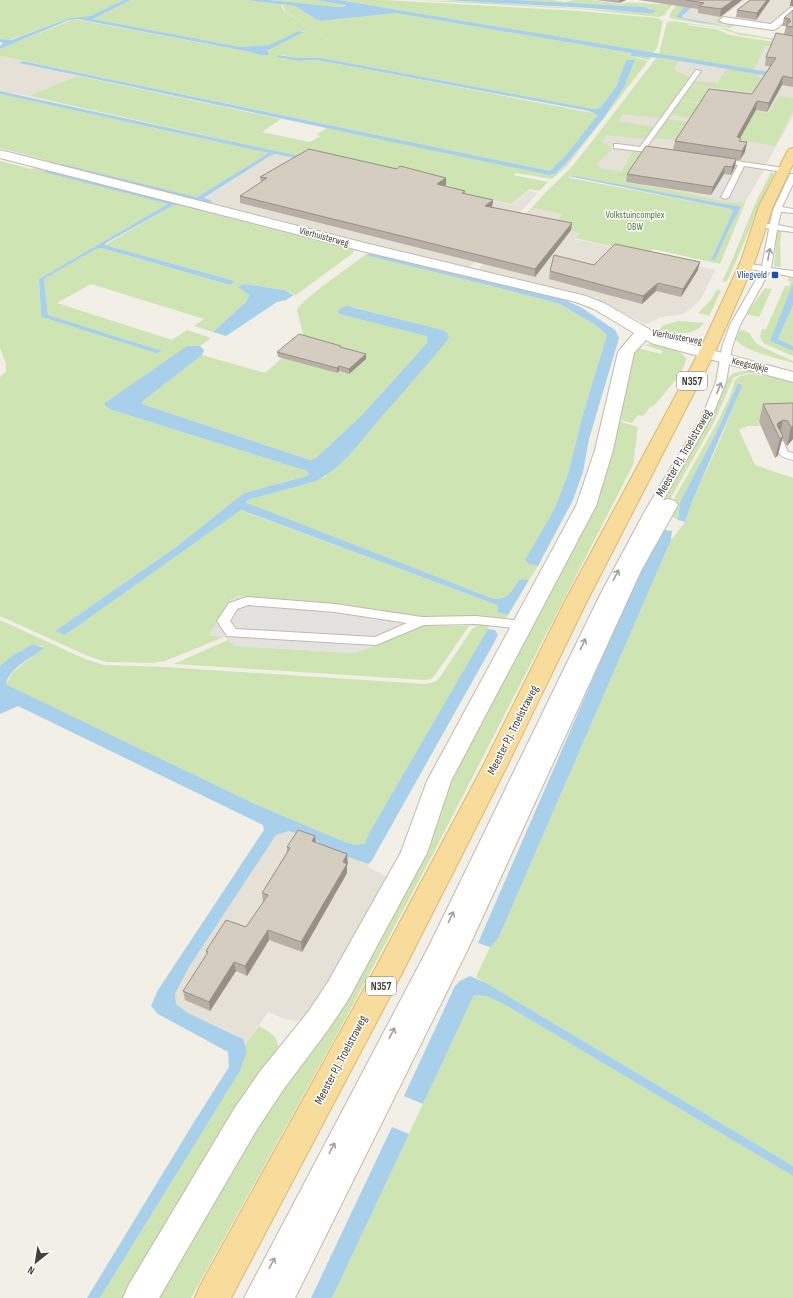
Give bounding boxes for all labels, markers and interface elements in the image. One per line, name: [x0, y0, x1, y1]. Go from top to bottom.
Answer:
park label: Volkstuincomplex OBW: [605, 209, 665, 233]
street label: Vierhuisterweg: [298, 225, 350, 249]
one-way arrow: [765, 248, 773, 261]
place label: Vliegveld: [737, 269, 767, 281]
marker: Vliegveld: [770, 270, 780, 280]
street label: Vierhuisterweg: [651, 327, 703, 347]
street label: Keegsdijkje: [730, 355, 770, 375]
road number: N357: [677, 372, 707, 390]
one-way arrow: [716, 382, 724, 394]
street label: Meester P.J. Troelstraweg: [653, 406, 715, 499]
one-way arrow: [613, 569, 620, 581]
one-way arrow: [580, 638, 587, 650]
street label: Meester P.J. Troelstraweg: [484, 682, 542, 777]
one-way arrow: [448, 911, 455, 923]
road number: N357: [366, 977, 396, 995]
street label: Meester P.J. Troelstraweg: [311, 1013, 371, 1107]
one-way arrow: [389, 1027, 396, 1039]
one-way arrow: [329, 1142, 336, 1154]
north arrow: [16, 1242, 56, 1282]
one-way arrow: [269, 1258, 276, 1270]
text: N: [25, 1263, 37, 1277]

